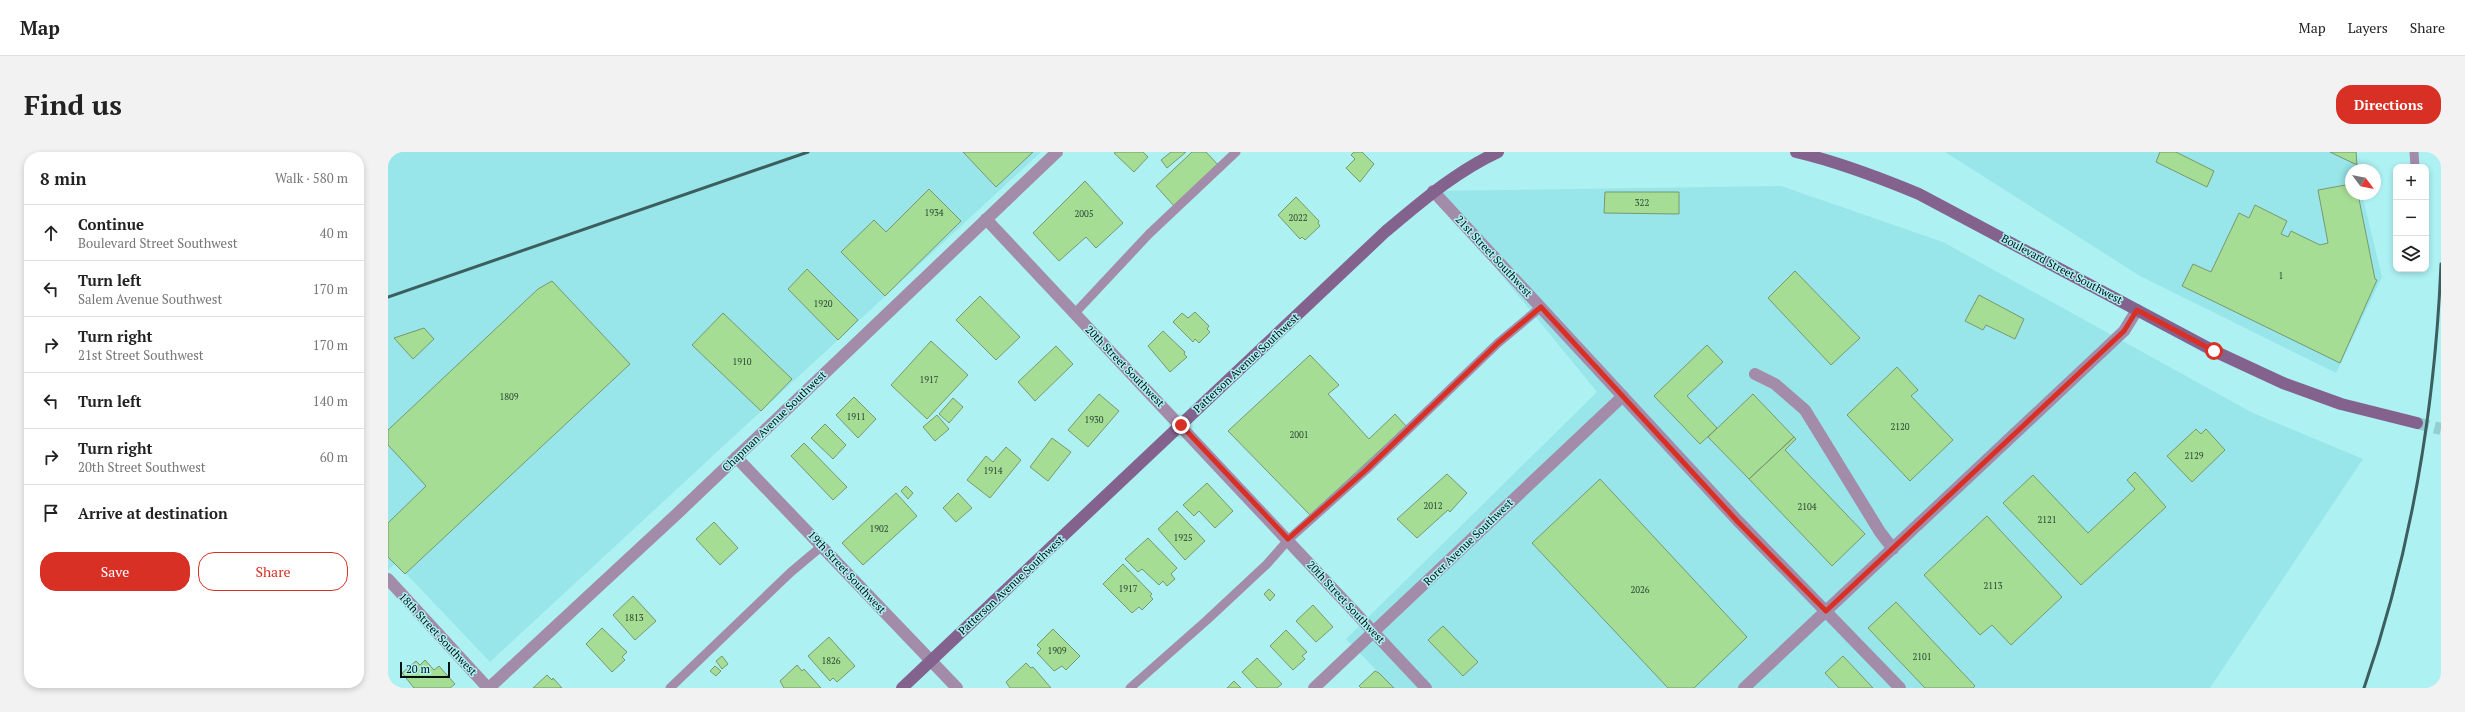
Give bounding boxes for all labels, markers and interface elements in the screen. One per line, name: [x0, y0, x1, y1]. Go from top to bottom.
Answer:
text: Map: [20, 15, 60, 40]
text: Map: [2299, 18, 2326, 37]
text: Layers: [2348, 18, 2388, 37]
text: Share: [2410, 18, 2445, 37]
button: Directions: [2336, 85, 2441, 124]
text: Find us: [24, 86, 122, 123]
north arrow: [2345, 164, 2381, 200]
map controls: [2393, 164, 2429, 272]
button: +: [2393, 164, 2429, 200]
text: 8 min: [40, 167, 87, 190]
text: Walk · 580 m: [275, 169, 348, 187]
house number: 322: [1635, 197, 1649, 209]
button: −: [2393, 200, 2429, 236]
house number: 1934: [924, 207, 944, 219]
house number: 2005: [1074, 208, 1094, 220]
house number: 2022: [1288, 212, 1308, 224]
street label: 21st Street Southwest: [1453, 212, 1535, 300]
text: Continue: [78, 214, 144, 234]
icon: ahead: [40, 222, 62, 244]
text: 40 m: [320, 224, 348, 242]
street label: Boulevard Street Southwest: [1999, 231, 2125, 307]
text: Boulevard Street Southwest: [78, 234, 238, 252]
button: layers: [2393, 236, 2429, 272]
text: Turn left: [78, 270, 142, 290]
house number: 1: [2279, 270, 2283, 282]
icon: left: [40, 278, 62, 300]
text: 170 m: [313, 280, 348, 298]
text: Salem Avenue Southwest: [78, 290, 222, 308]
house number: 1920: [813, 298, 833, 310]
street label: Patterson Avenue Southwest: [1190, 310, 1302, 416]
street label: 20th Street Southwest: [1082, 322, 1168, 410]
text: Turn right: [78, 326, 153, 346]
icon: right: [40, 334, 62, 356]
text: 170 m: [313, 336, 348, 354]
route start: [2205, 342, 2223, 360]
text: 21st Street Southwest: [78, 346, 204, 364]
house number: 1910: [732, 356, 752, 368]
street label: Chapman Avenue Southwest: [719, 368, 829, 474]
house number: 1917: [919, 374, 939, 386]
icon: left: [40, 390, 62, 412]
text: Turn left: [78, 391, 142, 411]
house number: 1809: [499, 391, 519, 403]
text: 140 m: [313, 392, 348, 410]
house number: 1911: [846, 411, 866, 423]
house number: 1930: [1084, 414, 1104, 426]
route end: [1172, 416, 1190, 434]
house number: 2120: [1890, 421, 1910, 433]
house number: 2001: [1289, 429, 1309, 441]
text: Turn right: [78, 438, 153, 458]
icon: right: [40, 446, 62, 468]
text: 60 m: [320, 448, 348, 466]
house number: 2129: [2184, 450, 2204, 462]
text: 20th Street Southwest: [78, 458, 206, 476]
house number: 1914: [983, 465, 1003, 477]
street label: Rorer Avenue Southwest: [1420, 496, 1516, 588]
house number: 2012: [1423, 500, 1443, 512]
house number: 2104: [1797, 501, 1817, 513]
icon: arrive: [40, 502, 62, 524]
text: Arrive at destination: [78, 503, 228, 523]
house number: 2121: [2037, 514, 2057, 526]
house number: 1902: [869, 523, 889, 535]
street label: 19th Street Southwest: [805, 528, 889, 616]
street label: Patterson Avenue Southwest: [955, 532, 1067, 638]
house number: 1925: [1173, 532, 1193, 544]
button: Save: [40, 552, 190, 591]
button: Share: [198, 552, 348, 591]
street label: 20th Street Southwest: [1304, 558, 1388, 646]
house number: 2113: [1983, 580, 2003, 592]
house number: 1917: [1118, 583, 1138, 595]
house number: 2026: [1630, 584, 1650, 596]
street label: 18th Street Southwest: [396, 590, 480, 678]
house number: 1813: [624, 612, 644, 624]
house number: 1909: [1047, 645, 1067, 657]
house number: 2101: [1912, 651, 1932, 663]
house number: 1826: [821, 655, 841, 667]
scale bar: [400, 660, 450, 679]
text: 20 m: [406, 662, 430, 676]

